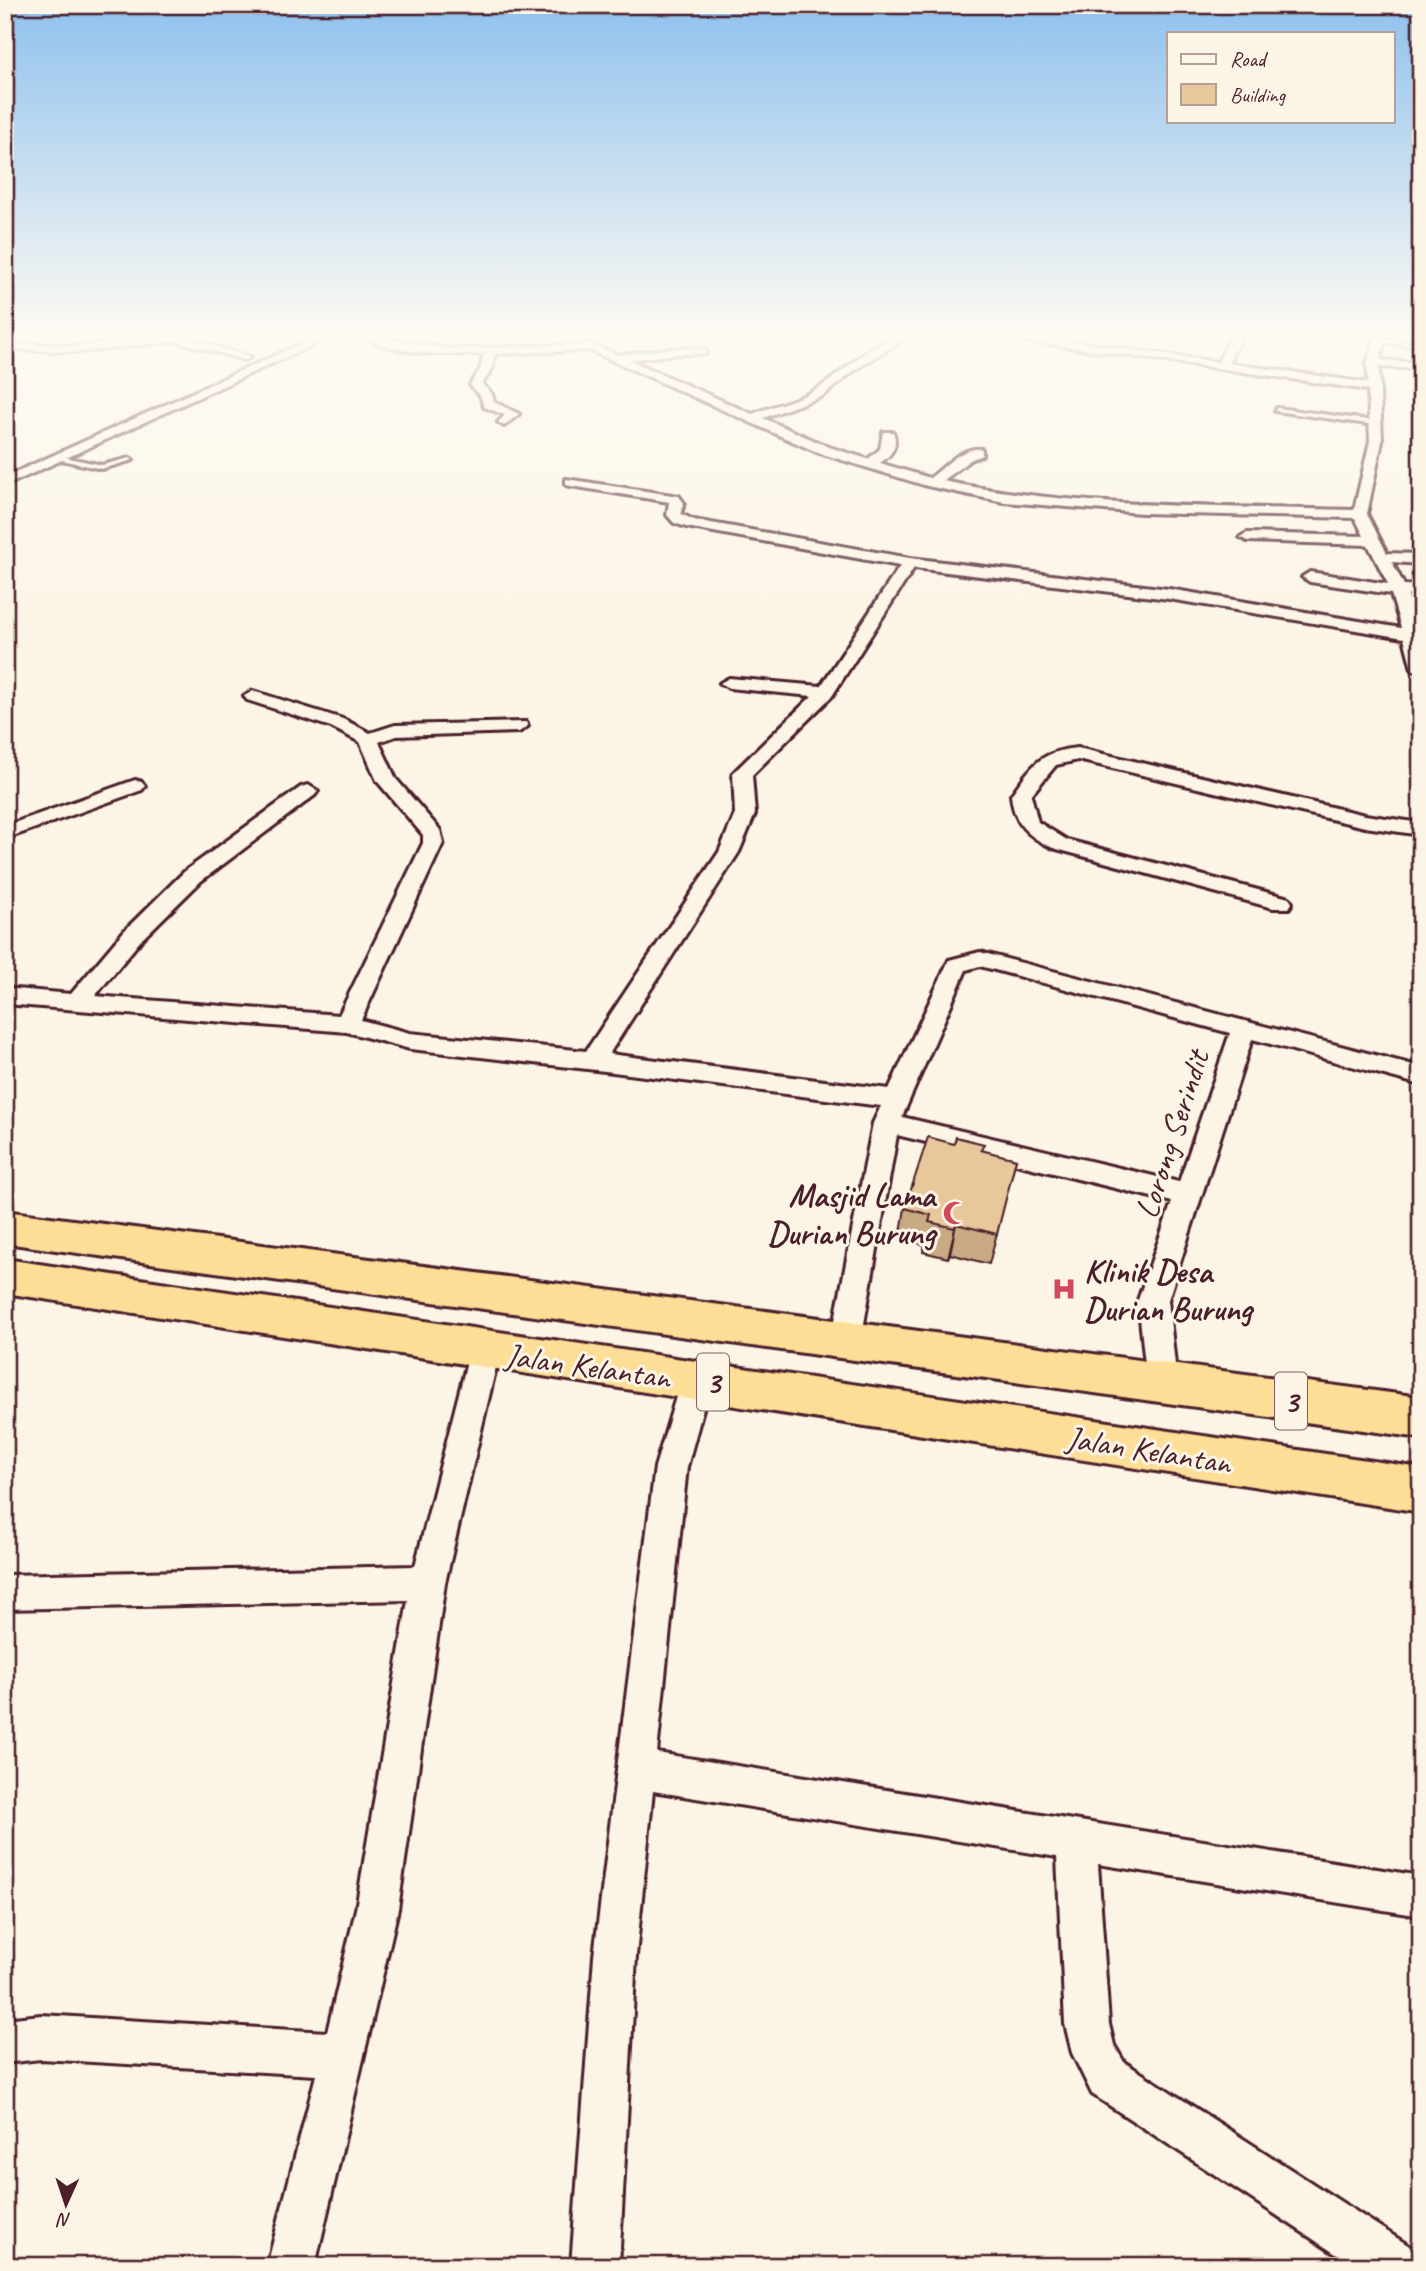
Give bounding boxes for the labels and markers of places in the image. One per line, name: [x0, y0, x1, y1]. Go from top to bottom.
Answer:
place label: Masjid Lama Durian Burung: [767, 1174, 938, 1254]
mosque icon: Masjid Lama Durian Burung: [941, 1199, 969, 1227]
place label: Klinik Desa Durian Burung: [1084, 1250, 1255, 1330]
hospital icon: Klinik Desa Durian Burung: [1050, 1275, 1078, 1303]

